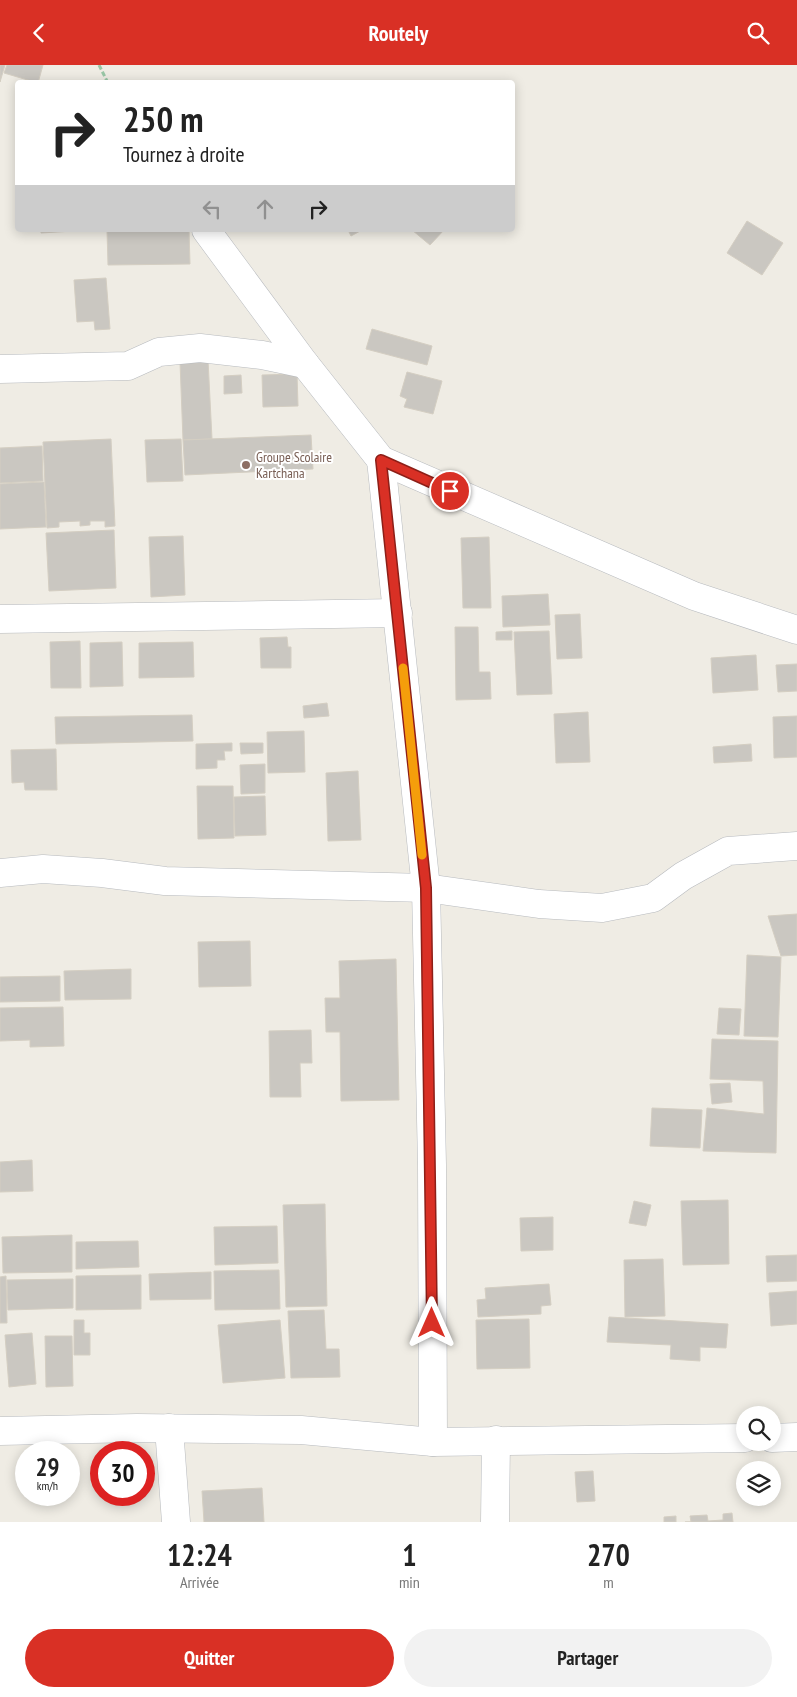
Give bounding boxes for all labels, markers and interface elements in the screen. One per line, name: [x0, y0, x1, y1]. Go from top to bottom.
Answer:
icon: back: [25, 19, 53, 47]
text: Routely: [369, 19, 428, 47]
icon: search: [744, 19, 772, 47]
text: 250 m: [123, 96, 204, 142]
icon: right: [40, 100, 105, 165]
text: Tournez à droite: [123, 140, 245, 168]
icon: left: [198, 195, 226, 223]
icon: ahead: [251, 195, 279, 223]
icon: right: [304, 195, 332, 223]
place label: Groupe Scolaire Kartchana: [256, 448, 332, 482]
marker: Groupe Scolaire Kartchana: [240, 459, 252, 471]
pin: [429, 470, 471, 512]
icon: arrive: [436, 477, 464, 505]
position arrow: [405, 1296, 457, 1348]
map controls: [736, 1406, 781, 1506]
button: search: [736, 1406, 781, 1451]
speed limit sign: 30: [90, 1441, 155, 1506]
text: 29: [36, 1451, 59, 1483]
button: layers: [736, 1461, 781, 1506]
text: km/h: [37, 1478, 58, 1493]
text: 12:24: [167, 1535, 232, 1574]
text: 1: [402, 1535, 417, 1574]
text: 270: [587, 1535, 630, 1574]
text: Arrivée: [180, 1572, 219, 1592]
text: min: [399, 1572, 420, 1592]
text: m: [603, 1572, 614, 1592]
button: Quitter: [25, 1629, 394, 1687]
button: Partager: [404, 1629, 772, 1687]

